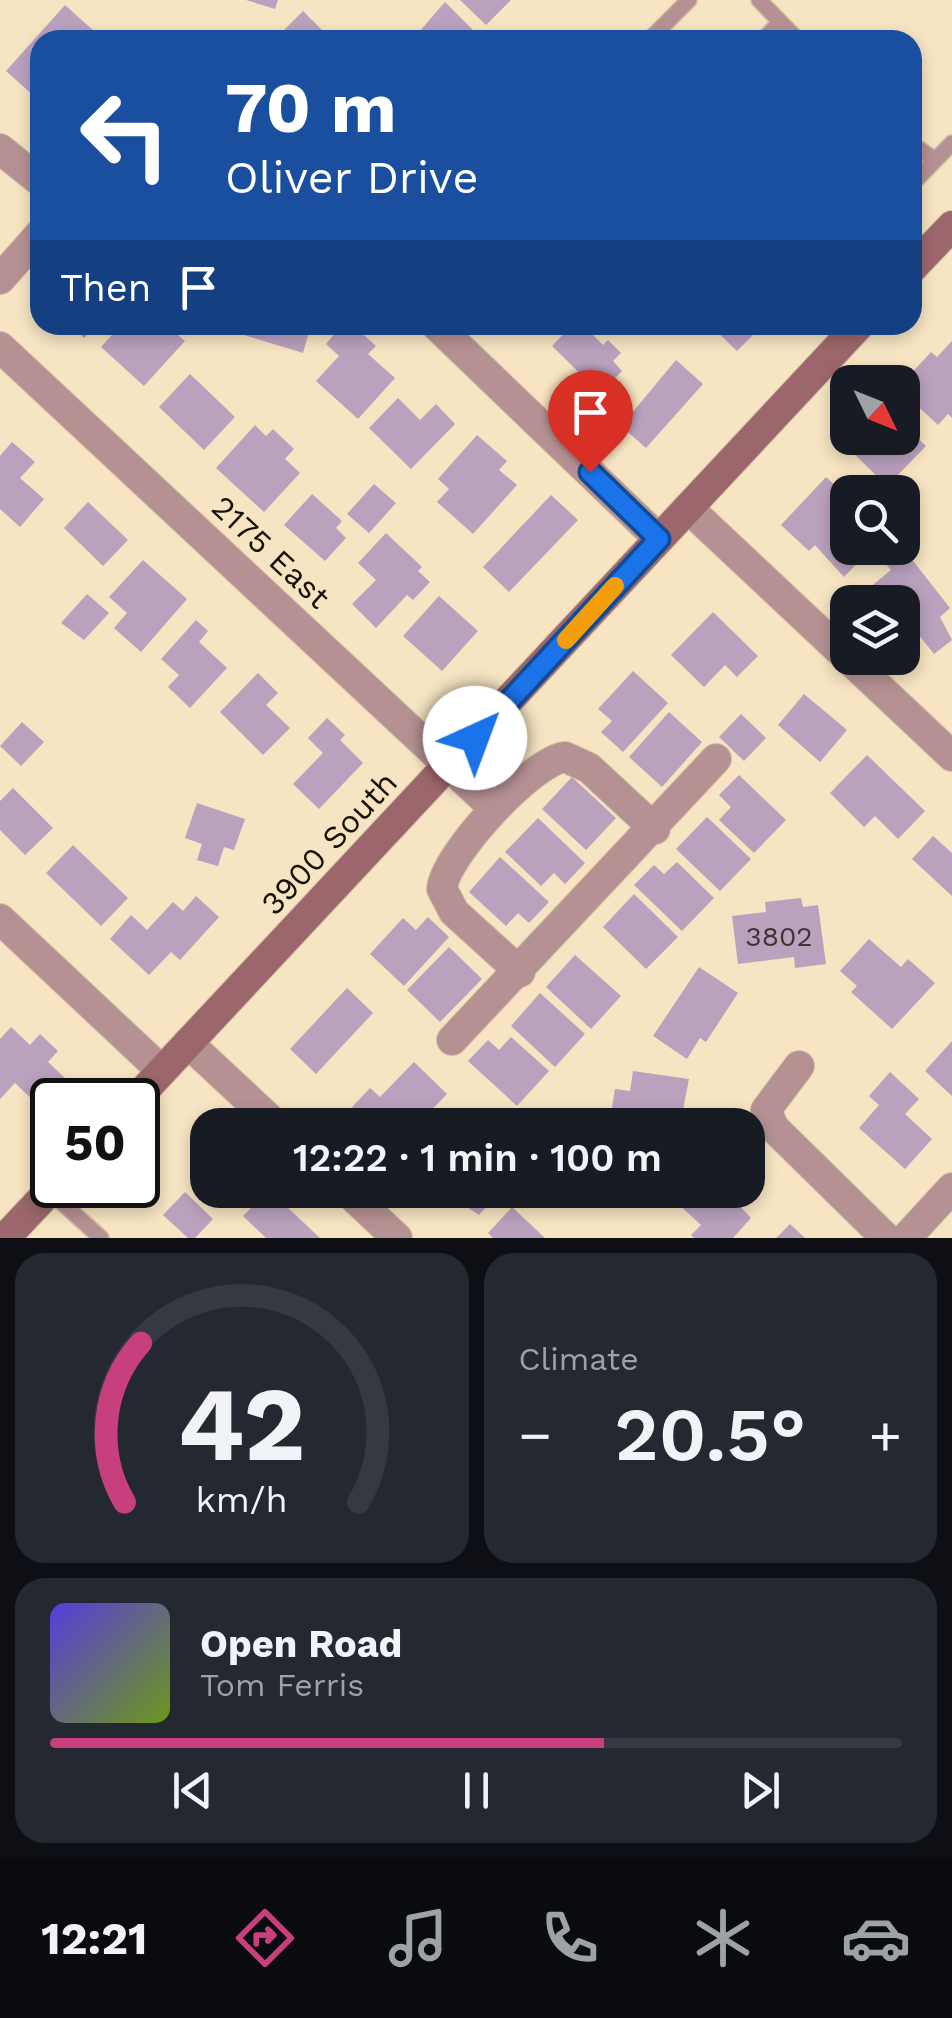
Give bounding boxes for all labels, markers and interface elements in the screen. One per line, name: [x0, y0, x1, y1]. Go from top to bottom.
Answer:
text: 70 m: [225, 67, 397, 149]
icon: left: [60, 70, 190, 200]
text: Oliver Drive: [225, 151, 478, 204]
icon: arrive: [171, 260, 226, 315]
text: Then: [60, 266, 151, 310]
north arrow: [830, 365, 920, 455]
map controls: [830, 365, 920, 675]
pin: [548, 370, 633, 473]
icon: arrive: [563, 385, 618, 440]
button: search: [830, 475, 920, 565]
street label: 2175 East: [204, 488, 338, 616]
button: layers: [830, 585, 920, 675]
position arrow: [423, 686, 527, 790]
street label: 3900 South: [253, 764, 405, 922]
house number: 3802: [745, 920, 813, 953]
speed limit sign: 50: [30, 1078, 160, 1208]
text: 12:22 · 1 min · 100 m: [293, 1136, 662, 1180]
text: Climate: [519, 1340, 639, 1378]
text: 42: [178, 1363, 306, 1485]
text: 20.5°: [614, 1390, 806, 1478]
text: −: [519, 1403, 552, 1467]
text: +: [869, 1403, 902, 1467]
text: km/h: [196, 1479, 288, 1521]
text: Open Road: [200, 1622, 402, 1666]
text: Tom Ferris: [200, 1666, 364, 1704]
icon: previous: [165, 1763, 220, 1818]
icon: pause: [449, 1763, 504, 1818]
icon: next: [733, 1763, 788, 1818]
icon: directions: [230, 1903, 300, 1973]
icon: music: [383, 1903, 453, 1973]
icon: phone: [535, 1903, 605, 1973]
icon: climate: [688, 1903, 758, 1973]
icon: car: [841, 1903, 911, 1973]
text: 12:21: [41, 1912, 147, 1965]

